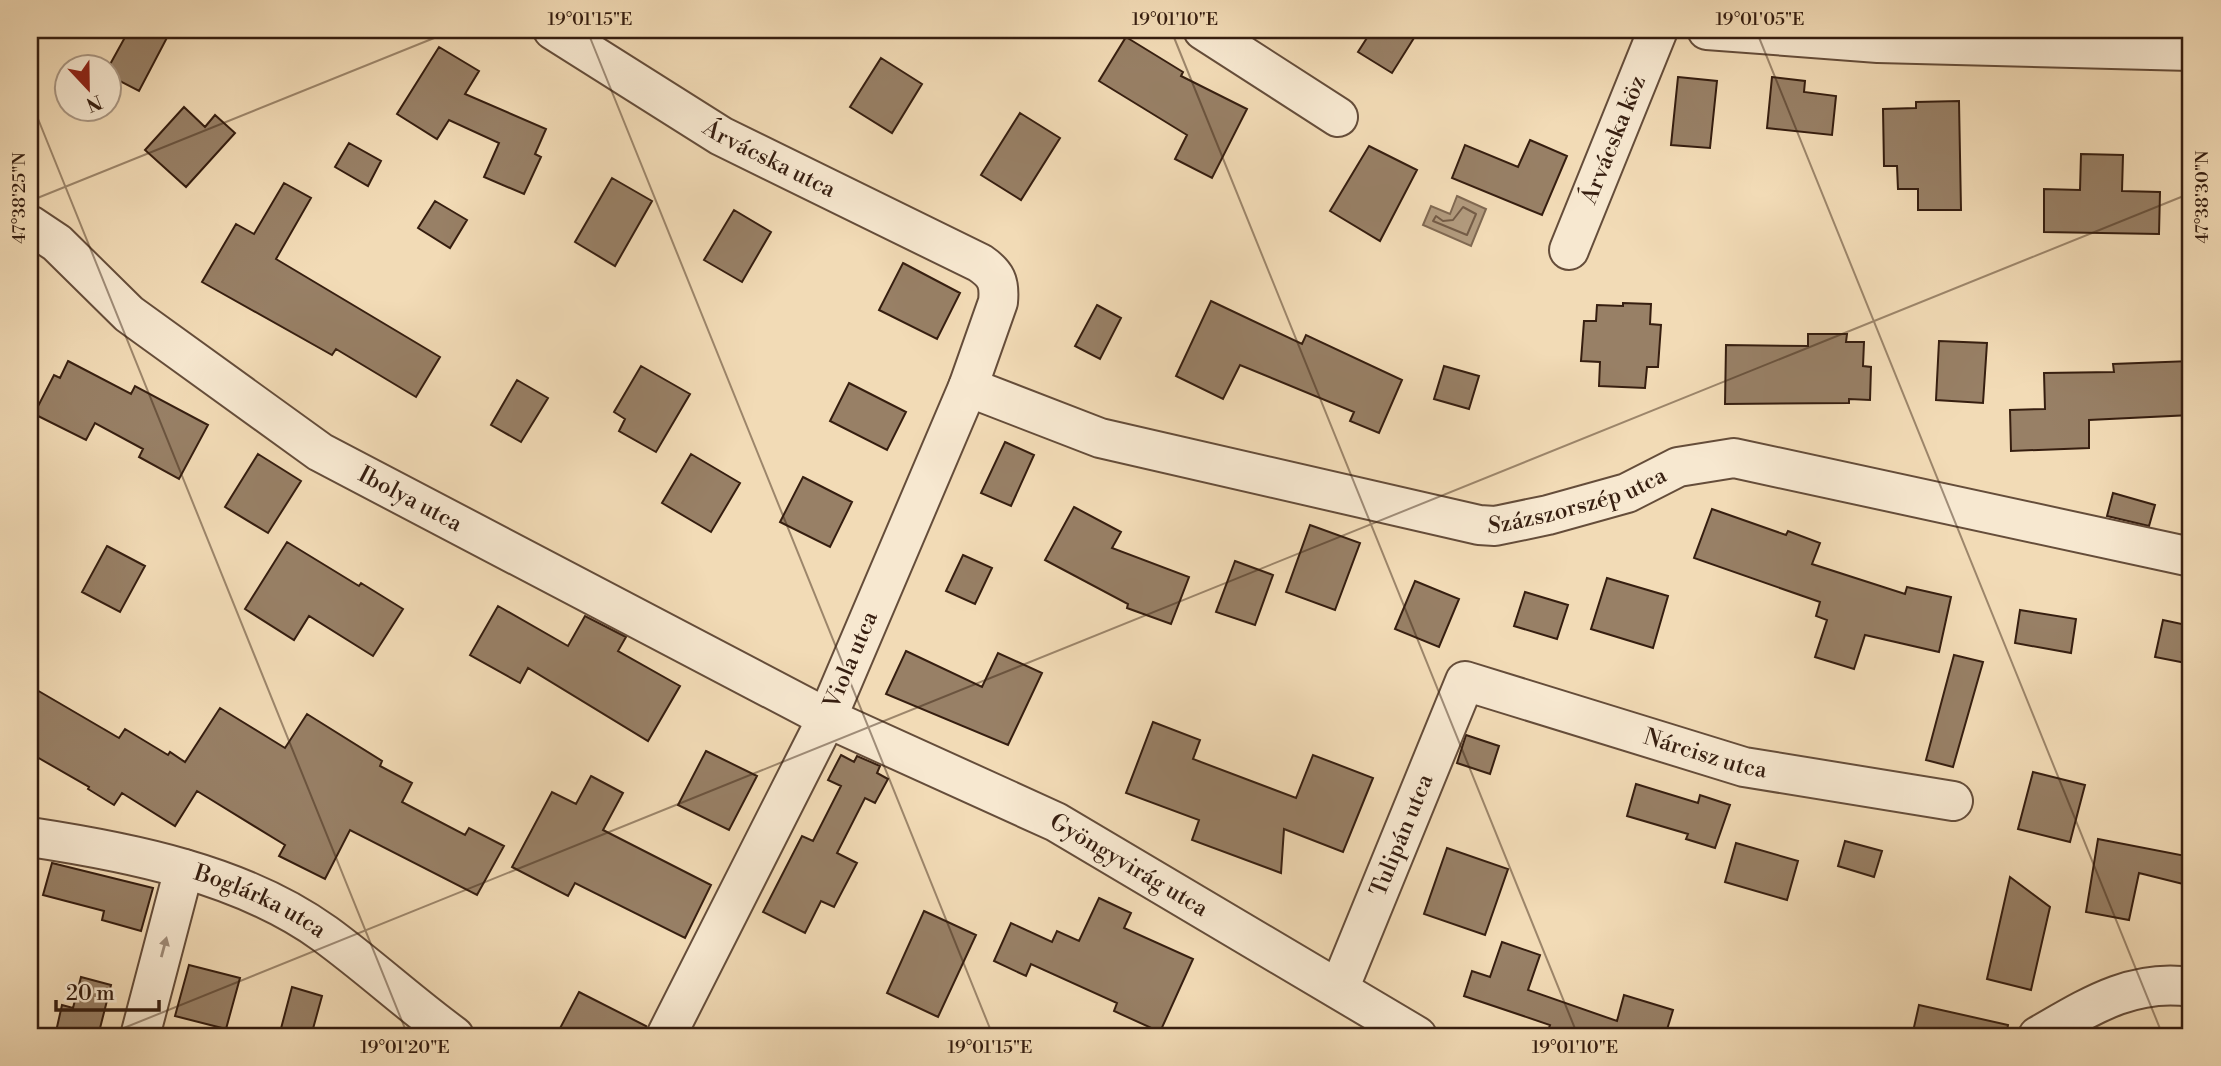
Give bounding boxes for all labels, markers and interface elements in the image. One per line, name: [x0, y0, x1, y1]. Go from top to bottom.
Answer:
text: 19°01'15"E: [548, 8, 632, 31]
text: 19°01'10"E: [1132, 8, 1218, 31]
text: 19°01'05"E: [1715, 8, 1805, 31]
north arrow: [52, 52, 122, 122]
street label: Árvácska köz: [1573, 71, 1652, 209]
text: N: [83, 89, 105, 117]
street label: Árvácska utca: [697, 112, 840, 204]
text: 47°38'30"N: [2191, 150, 2214, 243]
text: 47°38'25"N: [8, 152, 31, 244]
street label: Ibolya utca: [353, 461, 467, 538]
street label: Százszorszép utca: [1487, 461, 1672, 540]
street label: Viola utca: [818, 607, 884, 714]
street label: Nárcisz utca: [1640, 723, 1769, 785]
street label: Tulipán utca: [1364, 770, 1439, 901]
street label: Gyöngyvirág utca: [1045, 808, 1213, 923]
street label: Boglárka utca: [190, 858, 331, 944]
one-way arrow: [159, 935, 170, 957]
scale bar: [56, 968, 159, 1012]
text: 20 m: [66, 981, 115, 1007]
text: 19°01'20"E: [360, 1036, 450, 1059]
text: 19°01'15"E: [948, 1036, 1032, 1059]
text: 19°01'10"E: [1532, 1036, 1618, 1059]

